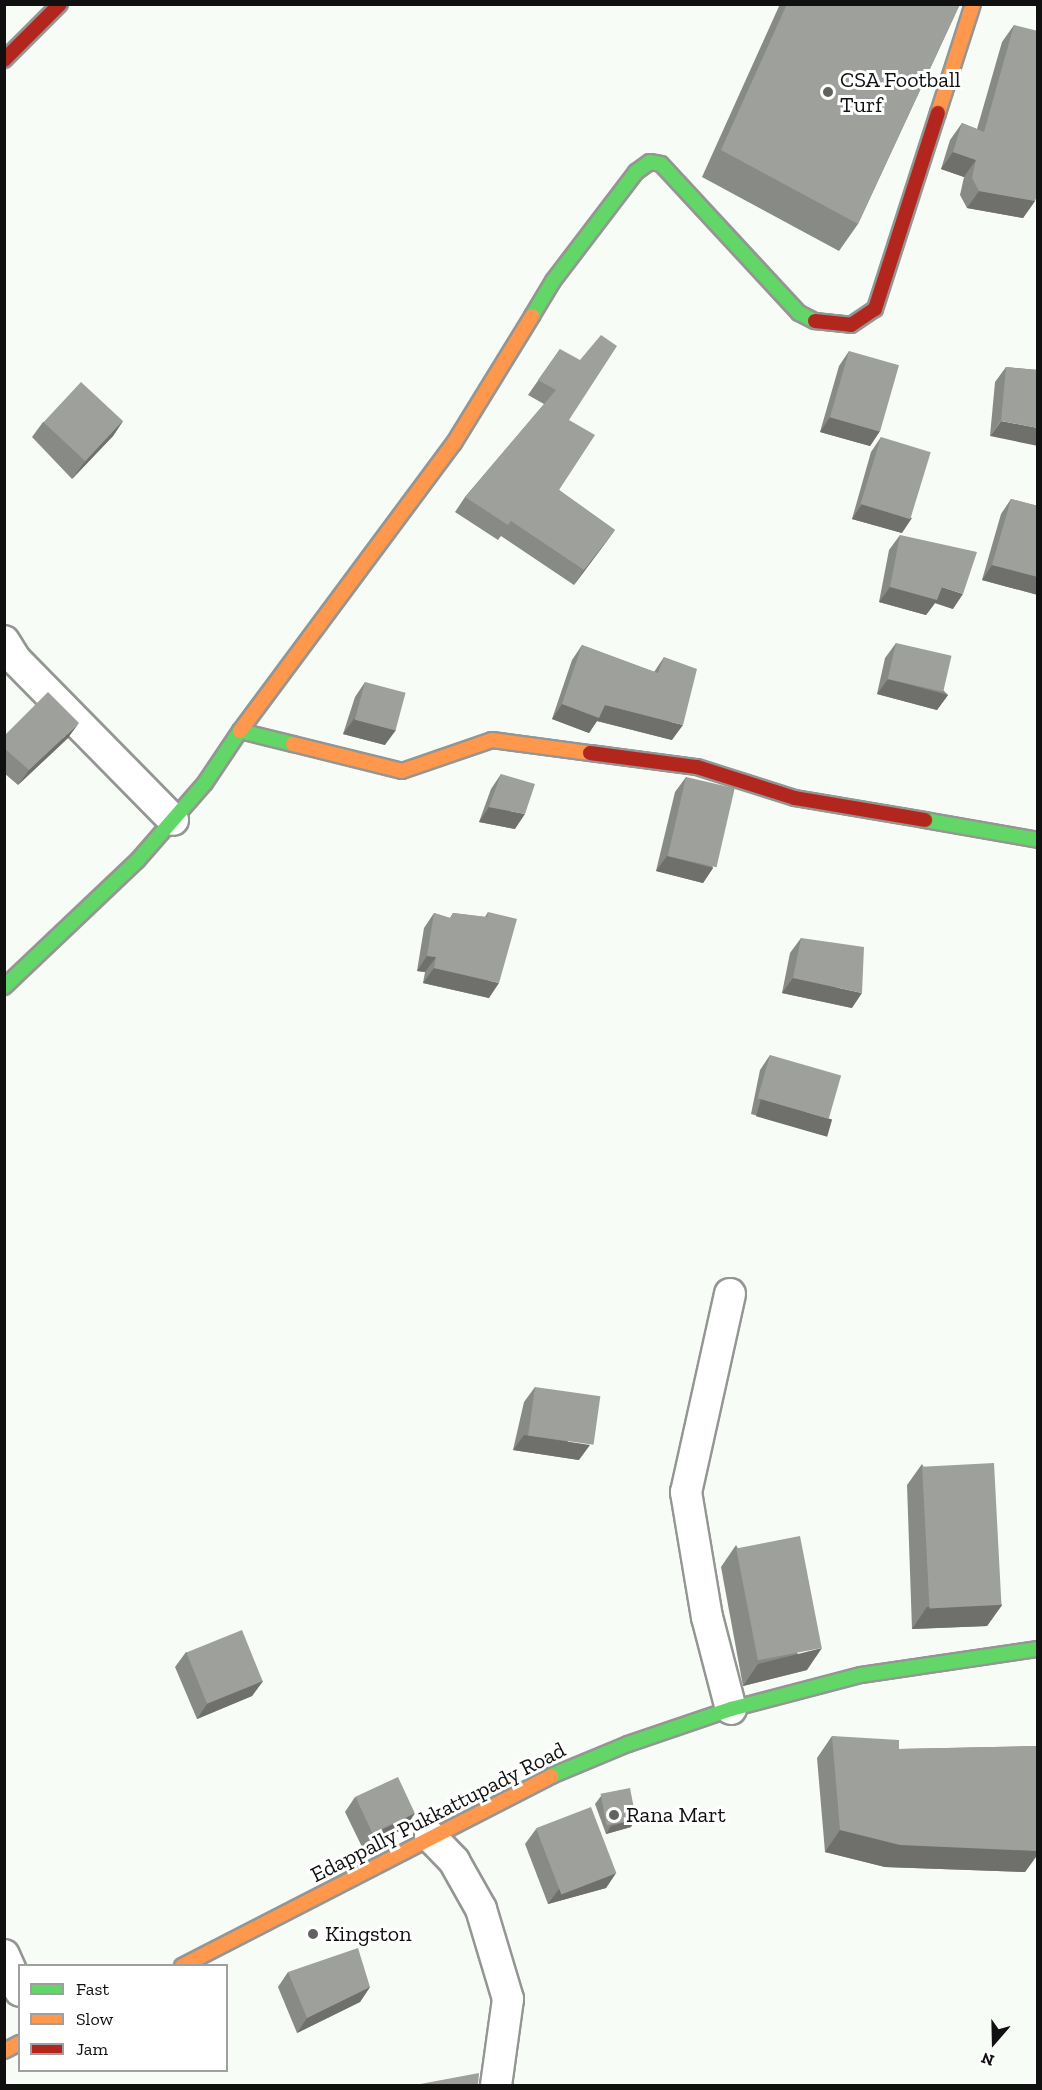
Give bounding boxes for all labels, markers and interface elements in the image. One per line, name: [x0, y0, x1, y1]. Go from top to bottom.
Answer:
place label: CSA Football Turf: [840, 66, 961, 118]
marker: CSA Football Turf: [821, 85, 835, 99]
street label: Edappally Pukkattupady Road: [306, 1736, 570, 1888]
place label: Rana Mart: [626, 1802, 726, 1828]
marker: Rana Mart: [607, 1808, 621, 1822]
place label: Kingston: [325, 1921, 412, 1947]
marker: Kingston: [306, 1927, 320, 1941]
legend: [18, 1964, 228, 2072]
text: Fast: [76, 1978, 109, 2000]
text: Slow: [76, 2008, 113, 2030]
north arrow: [964, 2012, 1024, 2072]
text: Jam: [76, 2038, 108, 2060]
text: N: [979, 2048, 997, 2070]

